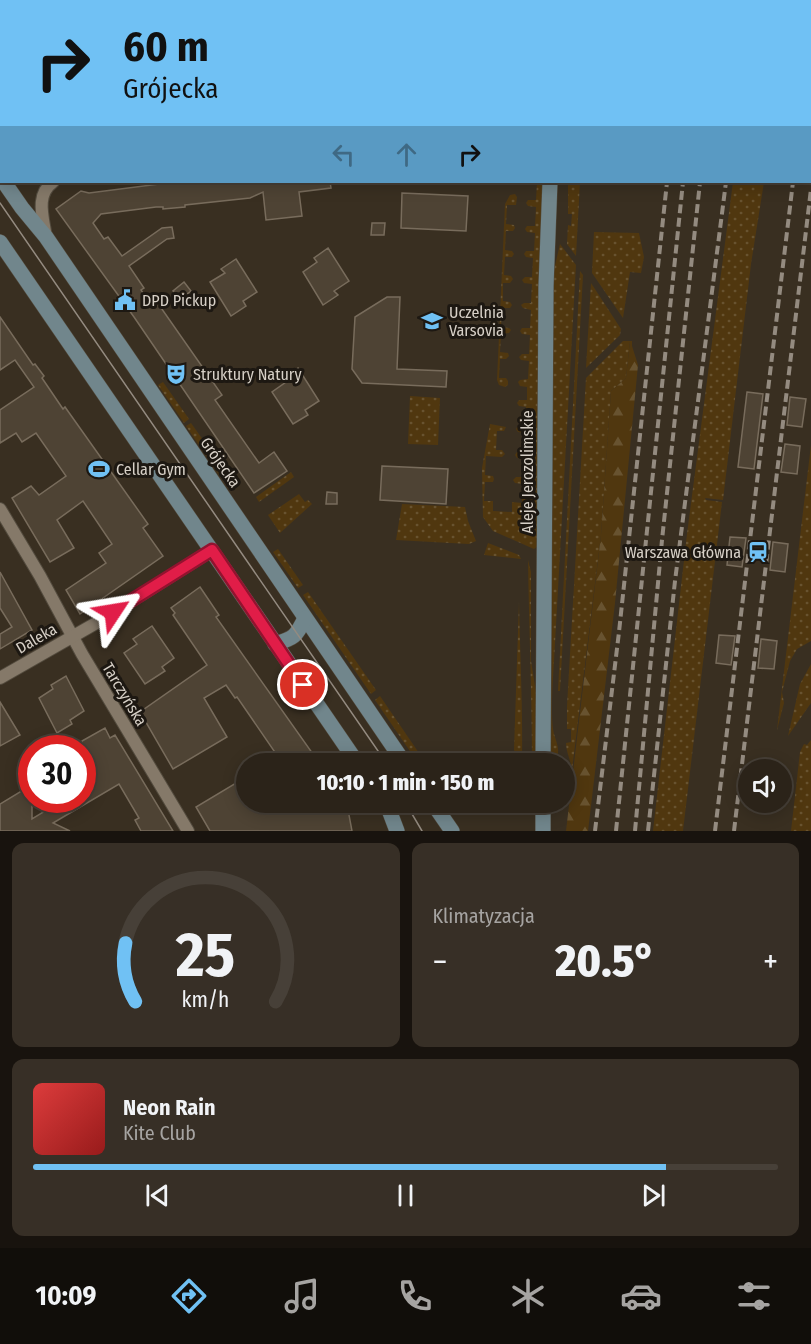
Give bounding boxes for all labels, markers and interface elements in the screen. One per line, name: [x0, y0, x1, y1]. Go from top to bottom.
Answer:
text: 60 m: [123, 22, 209, 72]
icon: right: [24, 24, 102, 102]
text: Grójecka: [123, 73, 218, 105]
icon: left: [327, 138, 360, 171]
icon: ahead: [390, 138, 423, 171]
icon: right: [453, 138, 486, 171]
public building icon: DPD Pickup: [113, 288, 137, 312]
place label: DPD Pickup: [142, 291, 216, 310]
place label: Uczelnia Varsovia: [449, 303, 504, 340]
school or university icon: Uczelnia Varsovia: [420, 309, 444, 333]
theatre icon: Struktury Natury: [164, 362, 188, 386]
place label: Struktury Natury: [193, 365, 302, 384]
street label: Aleje Jerozolimskie: [518, 410, 537, 534]
street label: Grójecka: [197, 434, 245, 491]
sports icon: Cellar Gym: [87, 457, 111, 481]
place label: Cellar Gym: [116, 460, 186, 479]
station icon: Warszawa Główna: [746, 540, 770, 564]
place label: Warszawa Główna: [625, 543, 741, 562]
position arrow: [81, 580, 145, 644]
street label: Daleka: [12, 619, 60, 658]
street label: Tarczyńska: [98, 659, 151, 729]
pin: [277, 659, 328, 710]
icon: arrive: [286, 668, 319, 701]
speed limit sign: 30: [18, 735, 96, 813]
map controls: [738, 759, 792, 813]
button: sound: [738, 759, 792, 813]
text: 10:10 · 1 min · 150 m: [317, 769, 494, 796]
text: Klimatyzacja: [433, 904, 535, 928]
text: 25: [175, 918, 236, 993]
text: 20.5°: [555, 934, 655, 988]
text: −: [433, 942, 447, 982]
text: +: [763, 942, 778, 982]
text: km/h: [182, 987, 230, 1013]
text: Neon Rain: [123, 1094, 216, 1121]
text: Kite Club: [123, 1121, 196, 1145]
icon: previous: [141, 1179, 174, 1212]
icon: pause: [389, 1179, 422, 1212]
icon: next: [637, 1179, 670, 1212]
icon: directions: [168, 1275, 210, 1317]
icon: music: [281, 1275, 323, 1317]
icon: phone: [394, 1275, 436, 1317]
icon: climate: [507, 1275, 549, 1317]
icon: car: [620, 1275, 662, 1317]
icon: filters: [733, 1275, 775, 1317]
text: 10:09: [36, 1280, 96, 1312]

